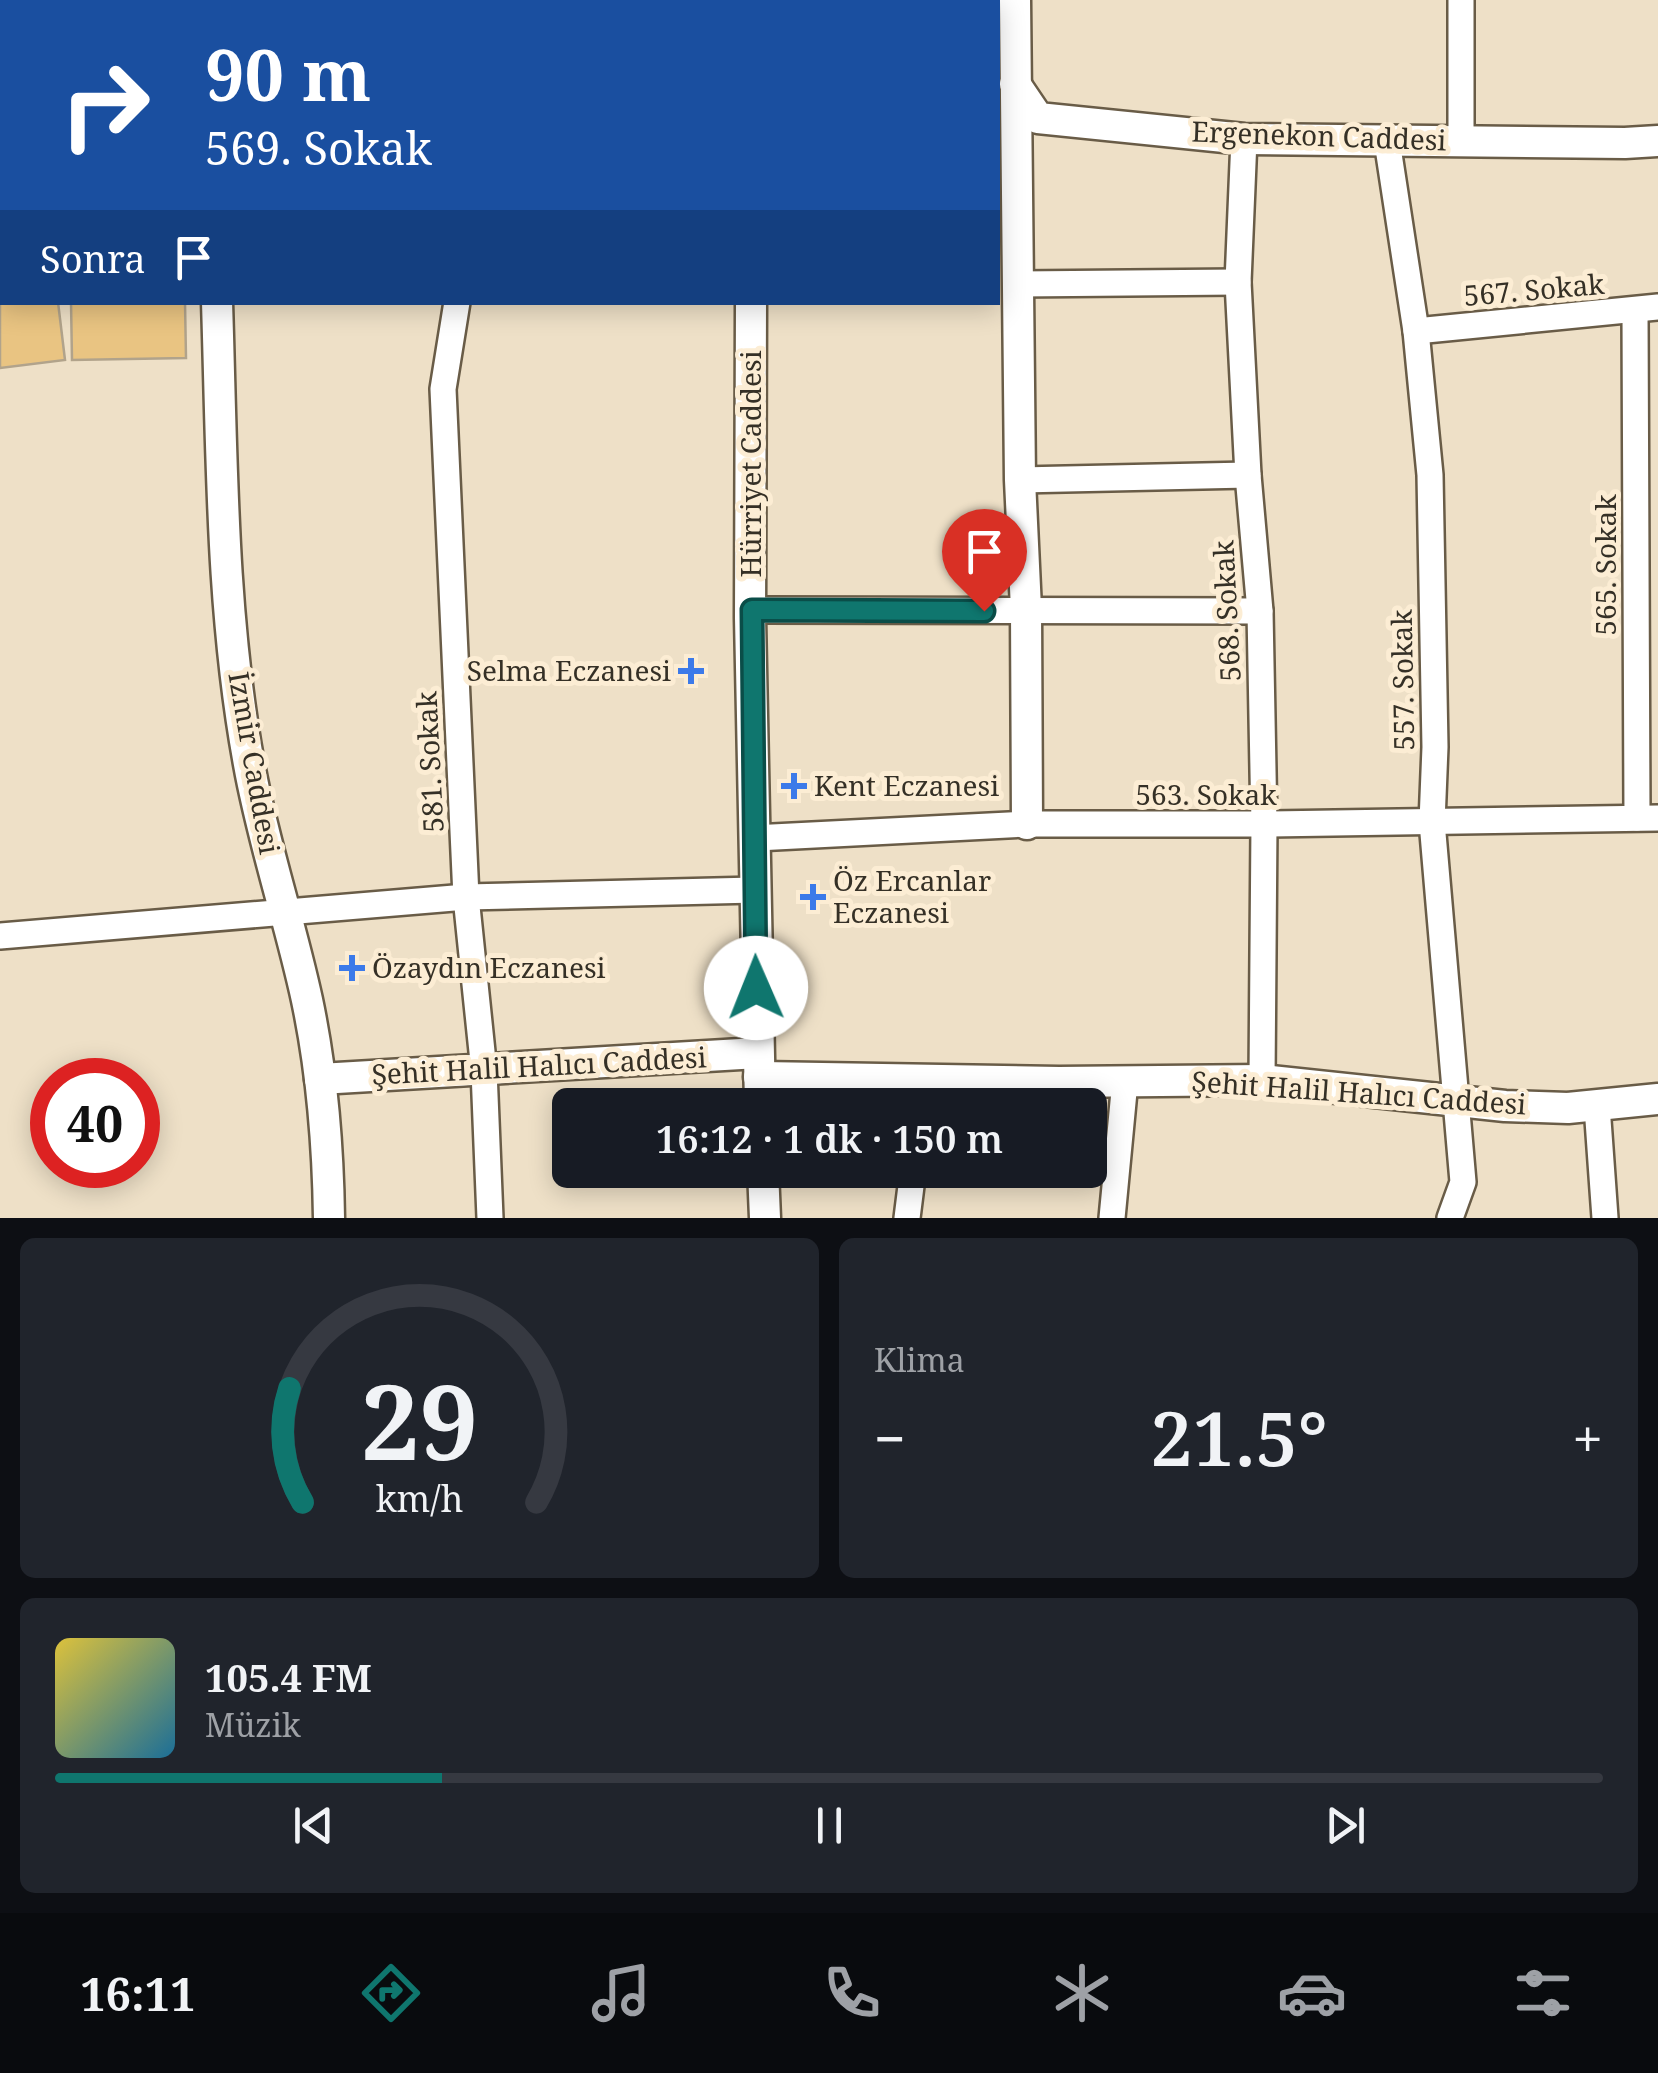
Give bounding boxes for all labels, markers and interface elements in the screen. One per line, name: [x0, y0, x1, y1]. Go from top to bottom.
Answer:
text: 90 m: [205, 26, 371, 122]
icon: right: [40, 40, 170, 170]
street label: Ergenekon Caddesi: [1191, 112, 1447, 158]
text: 569. Sokak: [205, 117, 432, 178]
icon: arrive: [166, 230, 221, 285]
text: Sonra: [40, 232, 146, 284]
street label: 567. Sokak: [1462, 264, 1606, 314]
street label: Hürriyet Caddesi: [731, 350, 769, 578]
street label: 565. Sokak: [1586, 494, 1624, 636]
pin: [942, 509, 1027, 612]
icon: arrive: [957, 524, 1012, 579]
street label: 568. Sokak: [1203, 539, 1249, 683]
street label: 557. Sokak: [1382, 609, 1422, 751]
place label: Selma Eczanesi: [467, 651, 671, 689]
marker: Selma Eczanesi: [680, 660, 702, 682]
street label: İzmir Caddesi: [220, 669, 290, 857]
street label: 581. Sokak: [406, 690, 452, 834]
place label: Kent Eczanesi: [814, 766, 999, 804]
marker: Kent Eczanesi: [783, 775, 805, 797]
street label: 563. Sokak: [1135, 775, 1277, 813]
place label: Öz Ercanlar Eczanesi: [833, 861, 991, 931]
marker: Öz Ercanlar Eczanesi: [802, 886, 824, 908]
position arrow: [704, 936, 808, 1040]
place label: Özaydın Eczanesi: [372, 948, 606, 986]
marker: Özaydın Eczanesi: [341, 957, 363, 979]
street label: Şehit Halil Halıcı Caddesi: [371, 1037, 707, 1093]
speed limit sign: 40: [30, 1058, 160, 1188]
street label: Şehit Halil Halıcı Caddesi: [1191, 1061, 1528, 1123]
text: 16:12 · 1 dk · 150 m: [656, 1112, 1003, 1164]
text: Klima: [874, 1338, 965, 1381]
text: 29: [361, 1349, 478, 1490]
text: 21.5°: [1150, 1386, 1328, 1488]
text: −: [874, 1400, 906, 1475]
text: +: [1572, 1400, 1603, 1475]
text: km/h: [376, 1474, 463, 1522]
text: 105.4 FM: [205, 1651, 372, 1703]
text: Müzik: [205, 1703, 301, 1746]
icon: previous: [286, 1798, 341, 1853]
icon: pause: [802, 1798, 857, 1853]
icon: next: [1318, 1798, 1373, 1853]
icon: directions: [356, 1958, 426, 2028]
icon: music: [586, 1958, 656, 2028]
icon: phone: [817, 1958, 887, 2028]
icon: climate: [1047, 1958, 1117, 2028]
icon: car: [1277, 1958, 1347, 2028]
icon: filters: [1508, 1958, 1578, 2028]
text: 16:11: [80, 1963, 196, 2024]

